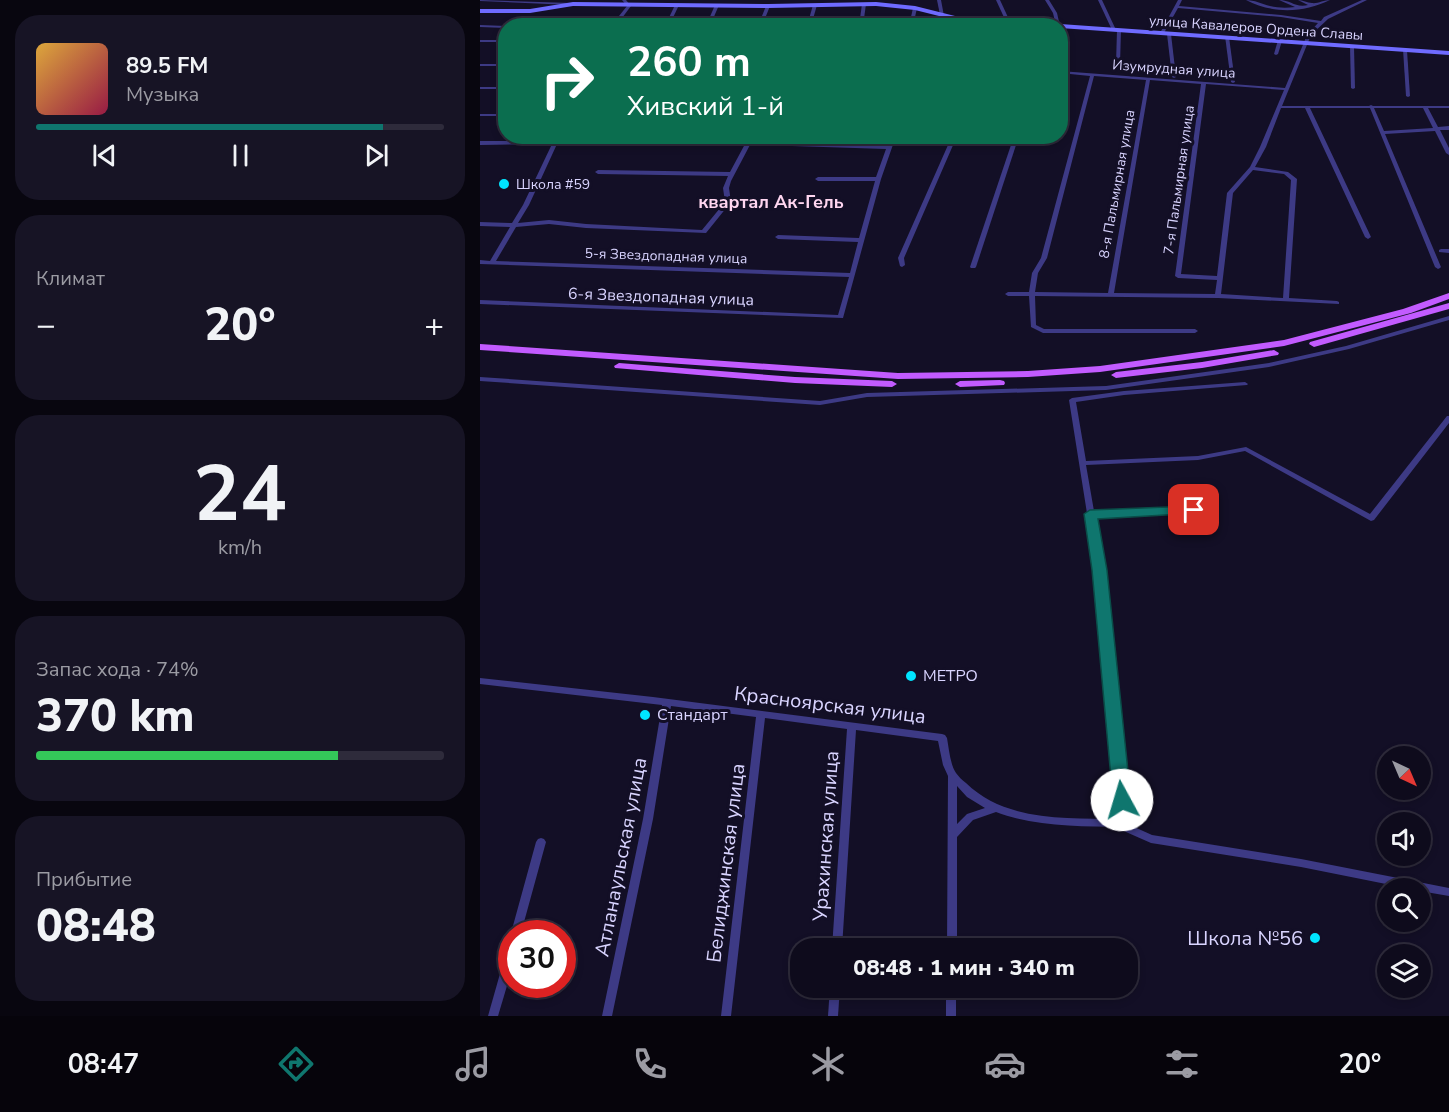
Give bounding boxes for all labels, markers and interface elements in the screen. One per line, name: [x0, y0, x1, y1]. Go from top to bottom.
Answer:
street label: улица Кавалеров Ордена Славы: [1148, 11, 1364, 45]
text: 260 m: [627, 34, 751, 91]
icon: right: [528, 42, 606, 120]
text: 89.5 FM: [126, 51, 208, 81]
street label: Изумрудная улица: [1112, 55, 1236, 83]
text: Музыка: [126, 81, 199, 108]
text: Хивский 1-й: [627, 88, 784, 125]
street label: 7-я Пальмирная улица: [1159, 104, 1199, 256]
street label: 8-я Пальмирная улица: [1095, 108, 1139, 260]
icon: previous: [88, 139, 121, 172]
icon: pause: [224, 139, 257, 172]
icon: next: [360, 139, 393, 172]
place label: Школа #59: [516, 175, 590, 194]
marker: Школа #59: [497, 177, 511, 191]
district label: квартал Ак-Гель: [698, 190, 844, 214]
street label: 5-я Звездопадная улица: [584, 244, 748, 268]
text: Климат: [36, 265, 105, 292]
street label: 6-я Звездопадная улица: [568, 283, 754, 311]
text: 20°: [204, 295, 276, 356]
text: −: [36, 303, 56, 348]
text: +: [424, 303, 444, 348]
text: 24: [193, 441, 287, 548]
pin: [1168, 484, 1219, 535]
icon: arrive: [1177, 493, 1210, 526]
text: km/h: [218, 534, 262, 561]
text: Запас хода · 74%: [36, 656, 199, 683]
place label: МЕТРО: [923, 665, 978, 687]
marker: МЕТРО: [904, 669, 918, 683]
street label: Красноярская улица: [733, 680, 927, 730]
text: 370 km: [36, 686, 195, 747]
place label: Стандарт: [657, 704, 728, 726]
marker: Стандарт: [638, 708, 652, 722]
north arrow: [1377, 746, 1431, 800]
map controls: [1377, 746, 1431, 998]
street label: Урахинская улица: [806, 750, 845, 923]
street label: Атланаульская улица: [588, 755, 654, 959]
street label: Белиджинская улица: [700, 762, 752, 964]
position arrow: [1090, 768, 1154, 832]
button: sound: [1377, 812, 1431, 866]
text: Прибытие: [36, 866, 132, 893]
button: search: [1377, 878, 1431, 932]
text: 08:48: [36, 896, 156, 957]
speed limit sign: 30: [498, 920, 576, 998]
place label: Школа №56: [1187, 925, 1303, 952]
marker: Школа №56: [1308, 931, 1322, 945]
button: layers: [1377, 944, 1431, 998]
text: 08:48 · 1 мин · 340 m: [853, 953, 1075, 983]
icon: directions: [275, 1043, 317, 1085]
icon: music: [452, 1043, 494, 1085]
icon: phone: [629, 1043, 671, 1085]
icon: climate: [807, 1043, 849, 1085]
icon: car: [984, 1043, 1026, 1085]
icon: filters: [1161, 1043, 1203, 1085]
text: 08:47: [68, 1046, 139, 1083]
text: 20°: [1339, 1046, 1381, 1083]

